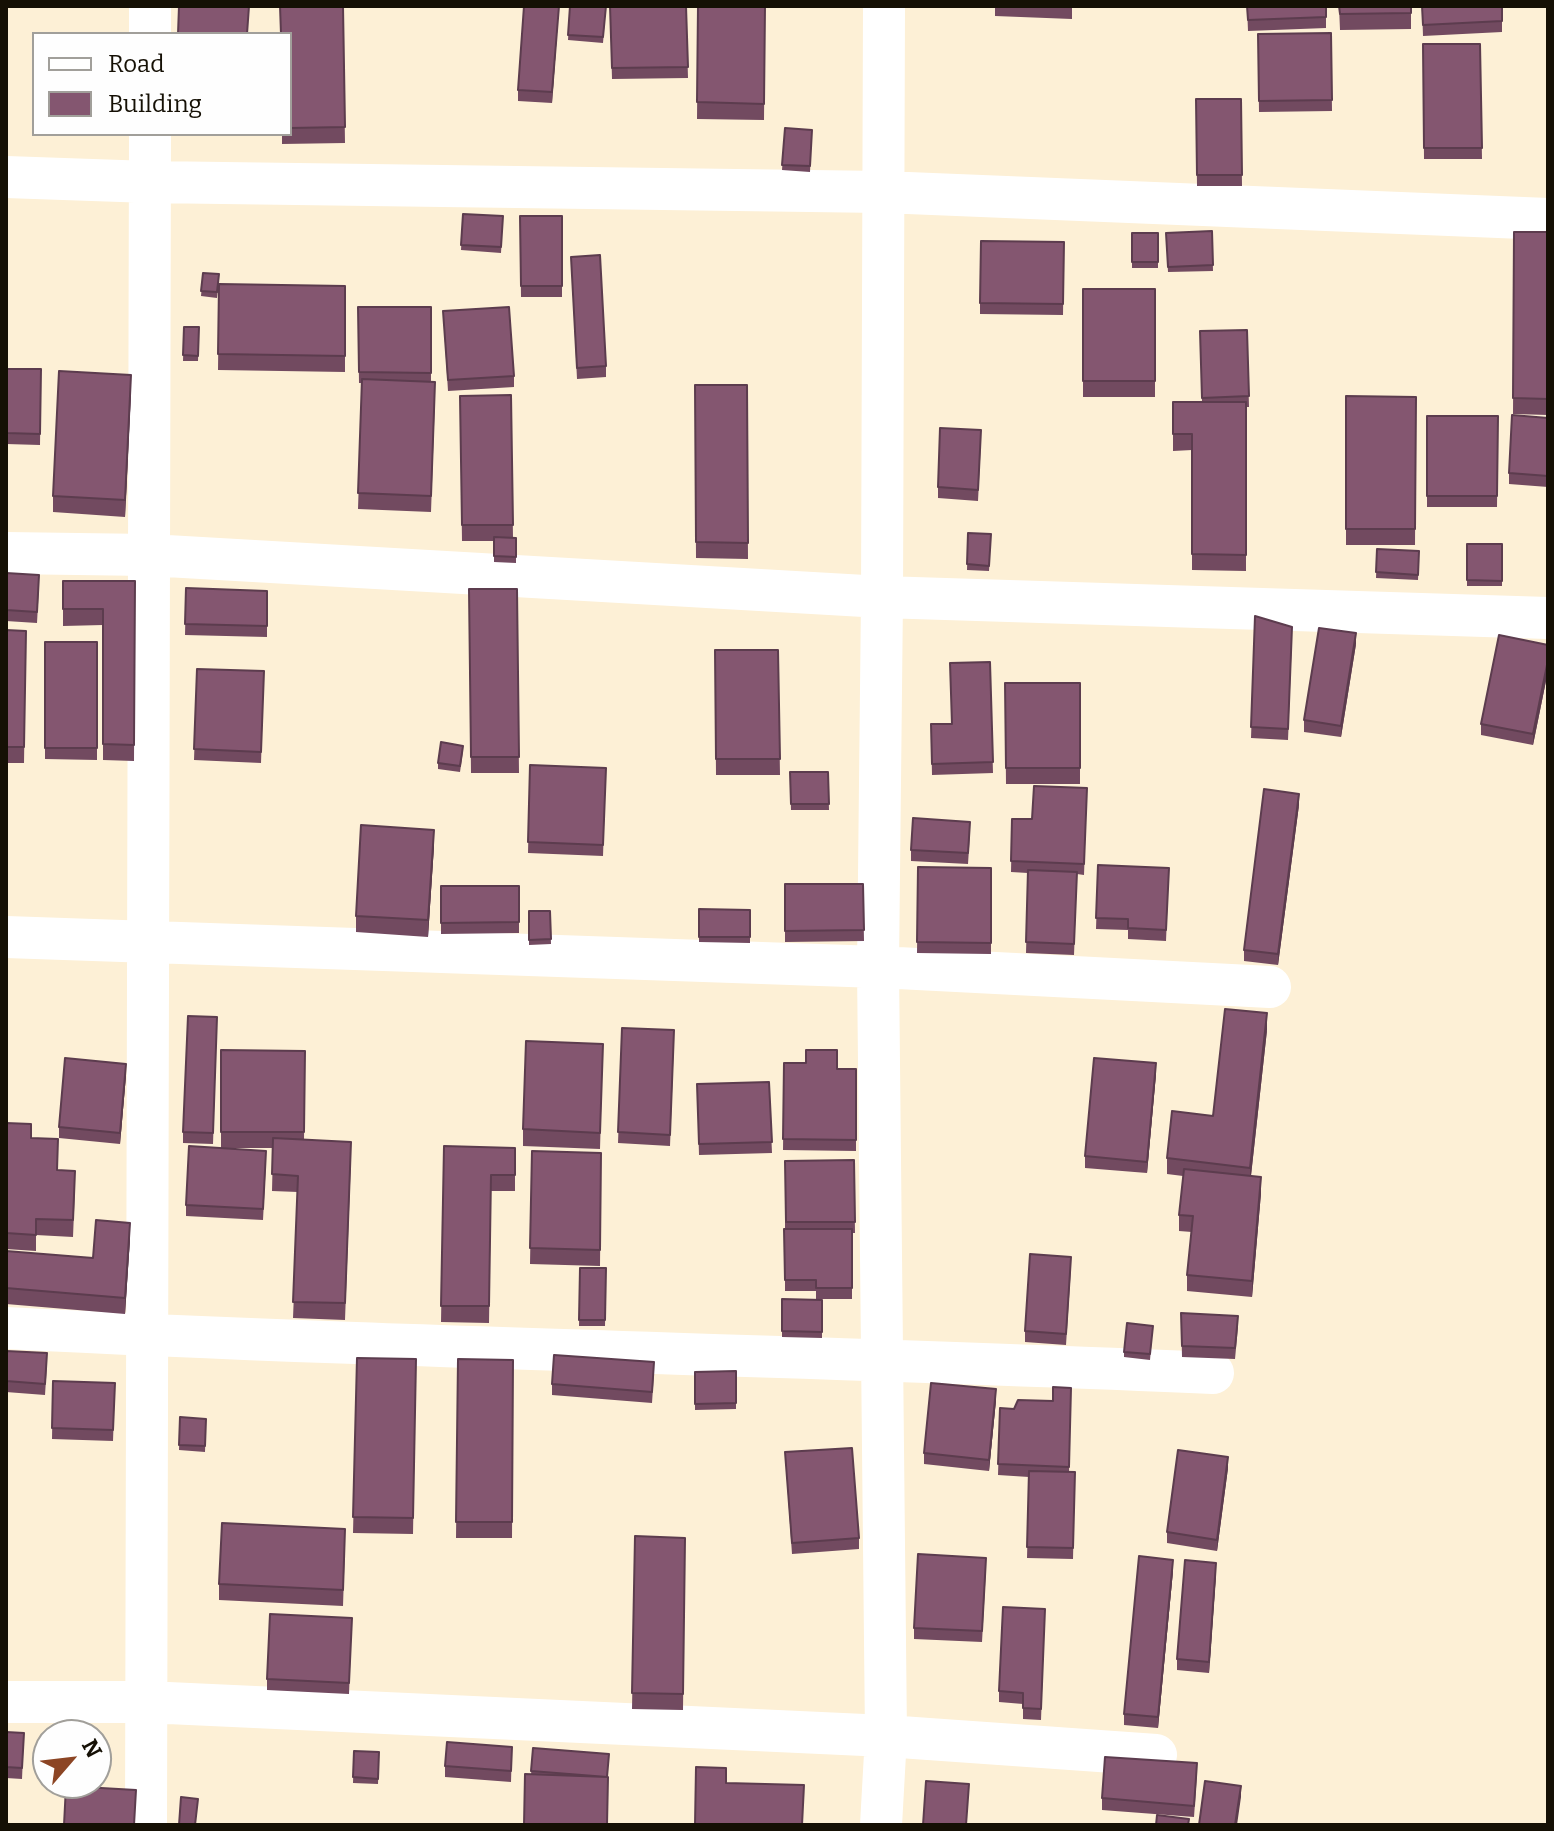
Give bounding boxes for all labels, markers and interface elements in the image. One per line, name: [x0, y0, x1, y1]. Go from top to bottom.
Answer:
legend: [32, 32, 292, 136]
text: Road: [108, 50, 164, 78]
text: Building: [108, 90, 202, 118]
north arrow: [32, 1719, 112, 1799]
text: N: [76, 1735, 108, 1762]

